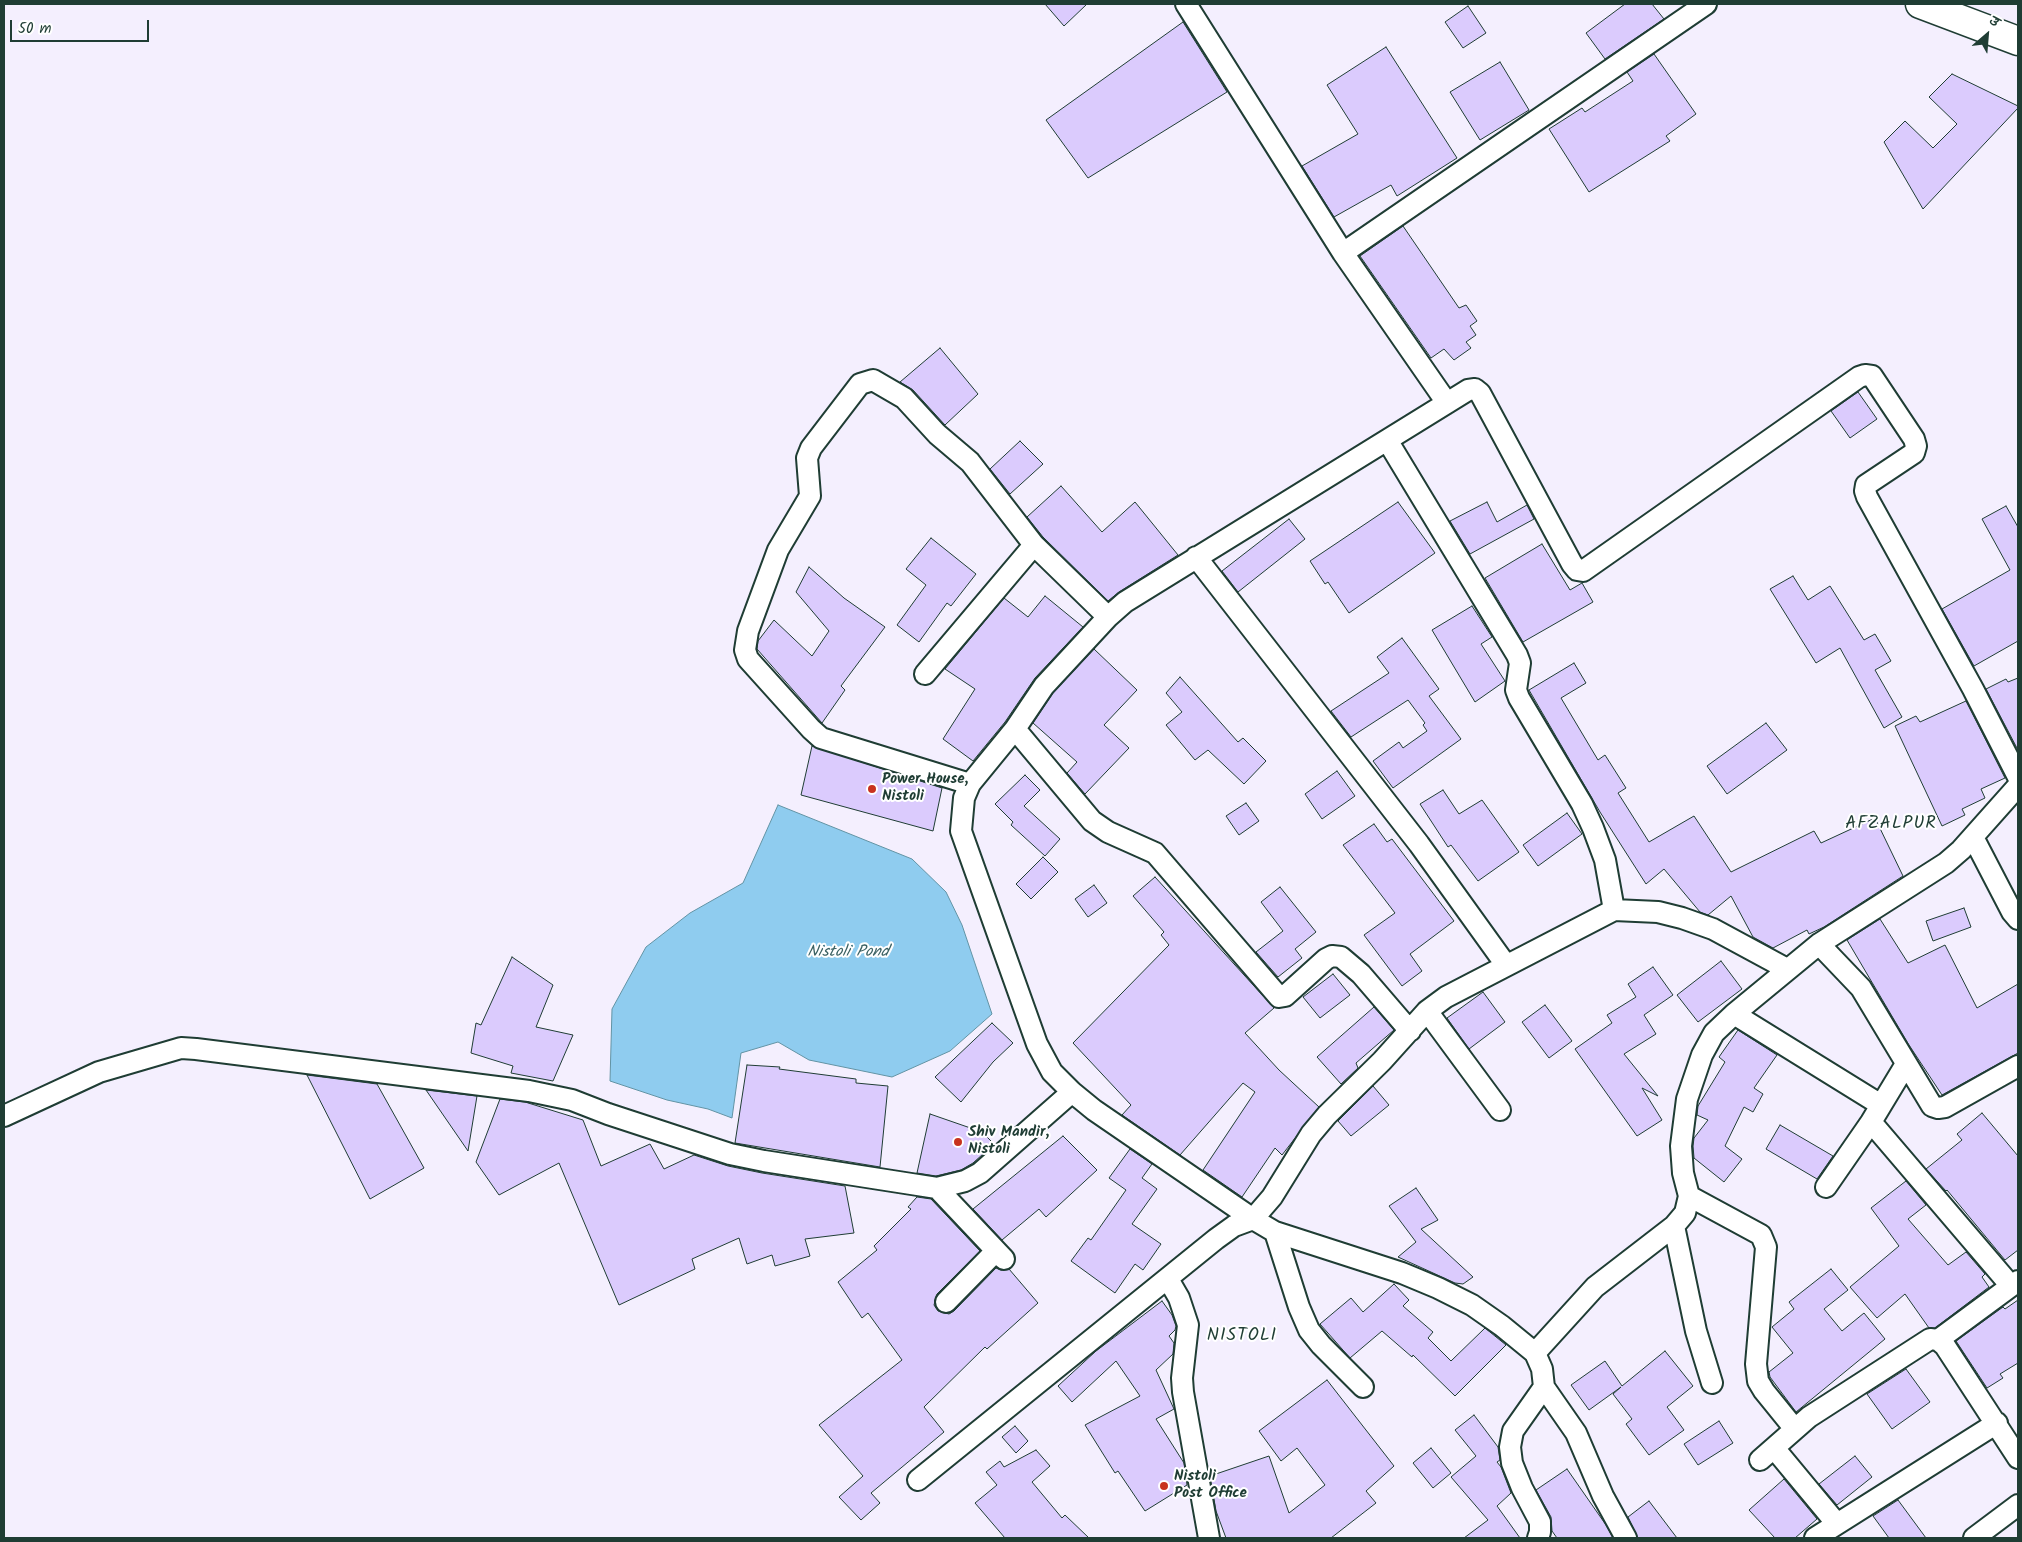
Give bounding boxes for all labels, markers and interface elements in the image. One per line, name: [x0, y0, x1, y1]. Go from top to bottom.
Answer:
scale bar: [12, 10, 151, 42]
north arrow: [1962, 10, 2012, 60]
text: उ: [1985, 10, 2003, 33]
text: 50 m: [18, 17, 52, 41]
place label: Power House, Nistoli: [882, 771, 968, 806]
marker: Power House, Nistoli: [866, 783, 878, 795]
district label: AFZALPUR: [1844, 814, 1938, 836]
water label: Nistoli Pond: [807, 943, 889, 963]
place label: Shiv Mandir, Nistoli: [968, 1124, 1049, 1159]
marker: Shiv Mandir, Nistoli: [952, 1136, 964, 1148]
district label: NISTOLI: [1206, 1326, 1278, 1348]
place label: Nistoli Post Office: [1174, 1468, 1247, 1503]
marker: Nistoli Post Office: [1158, 1480, 1170, 1492]

